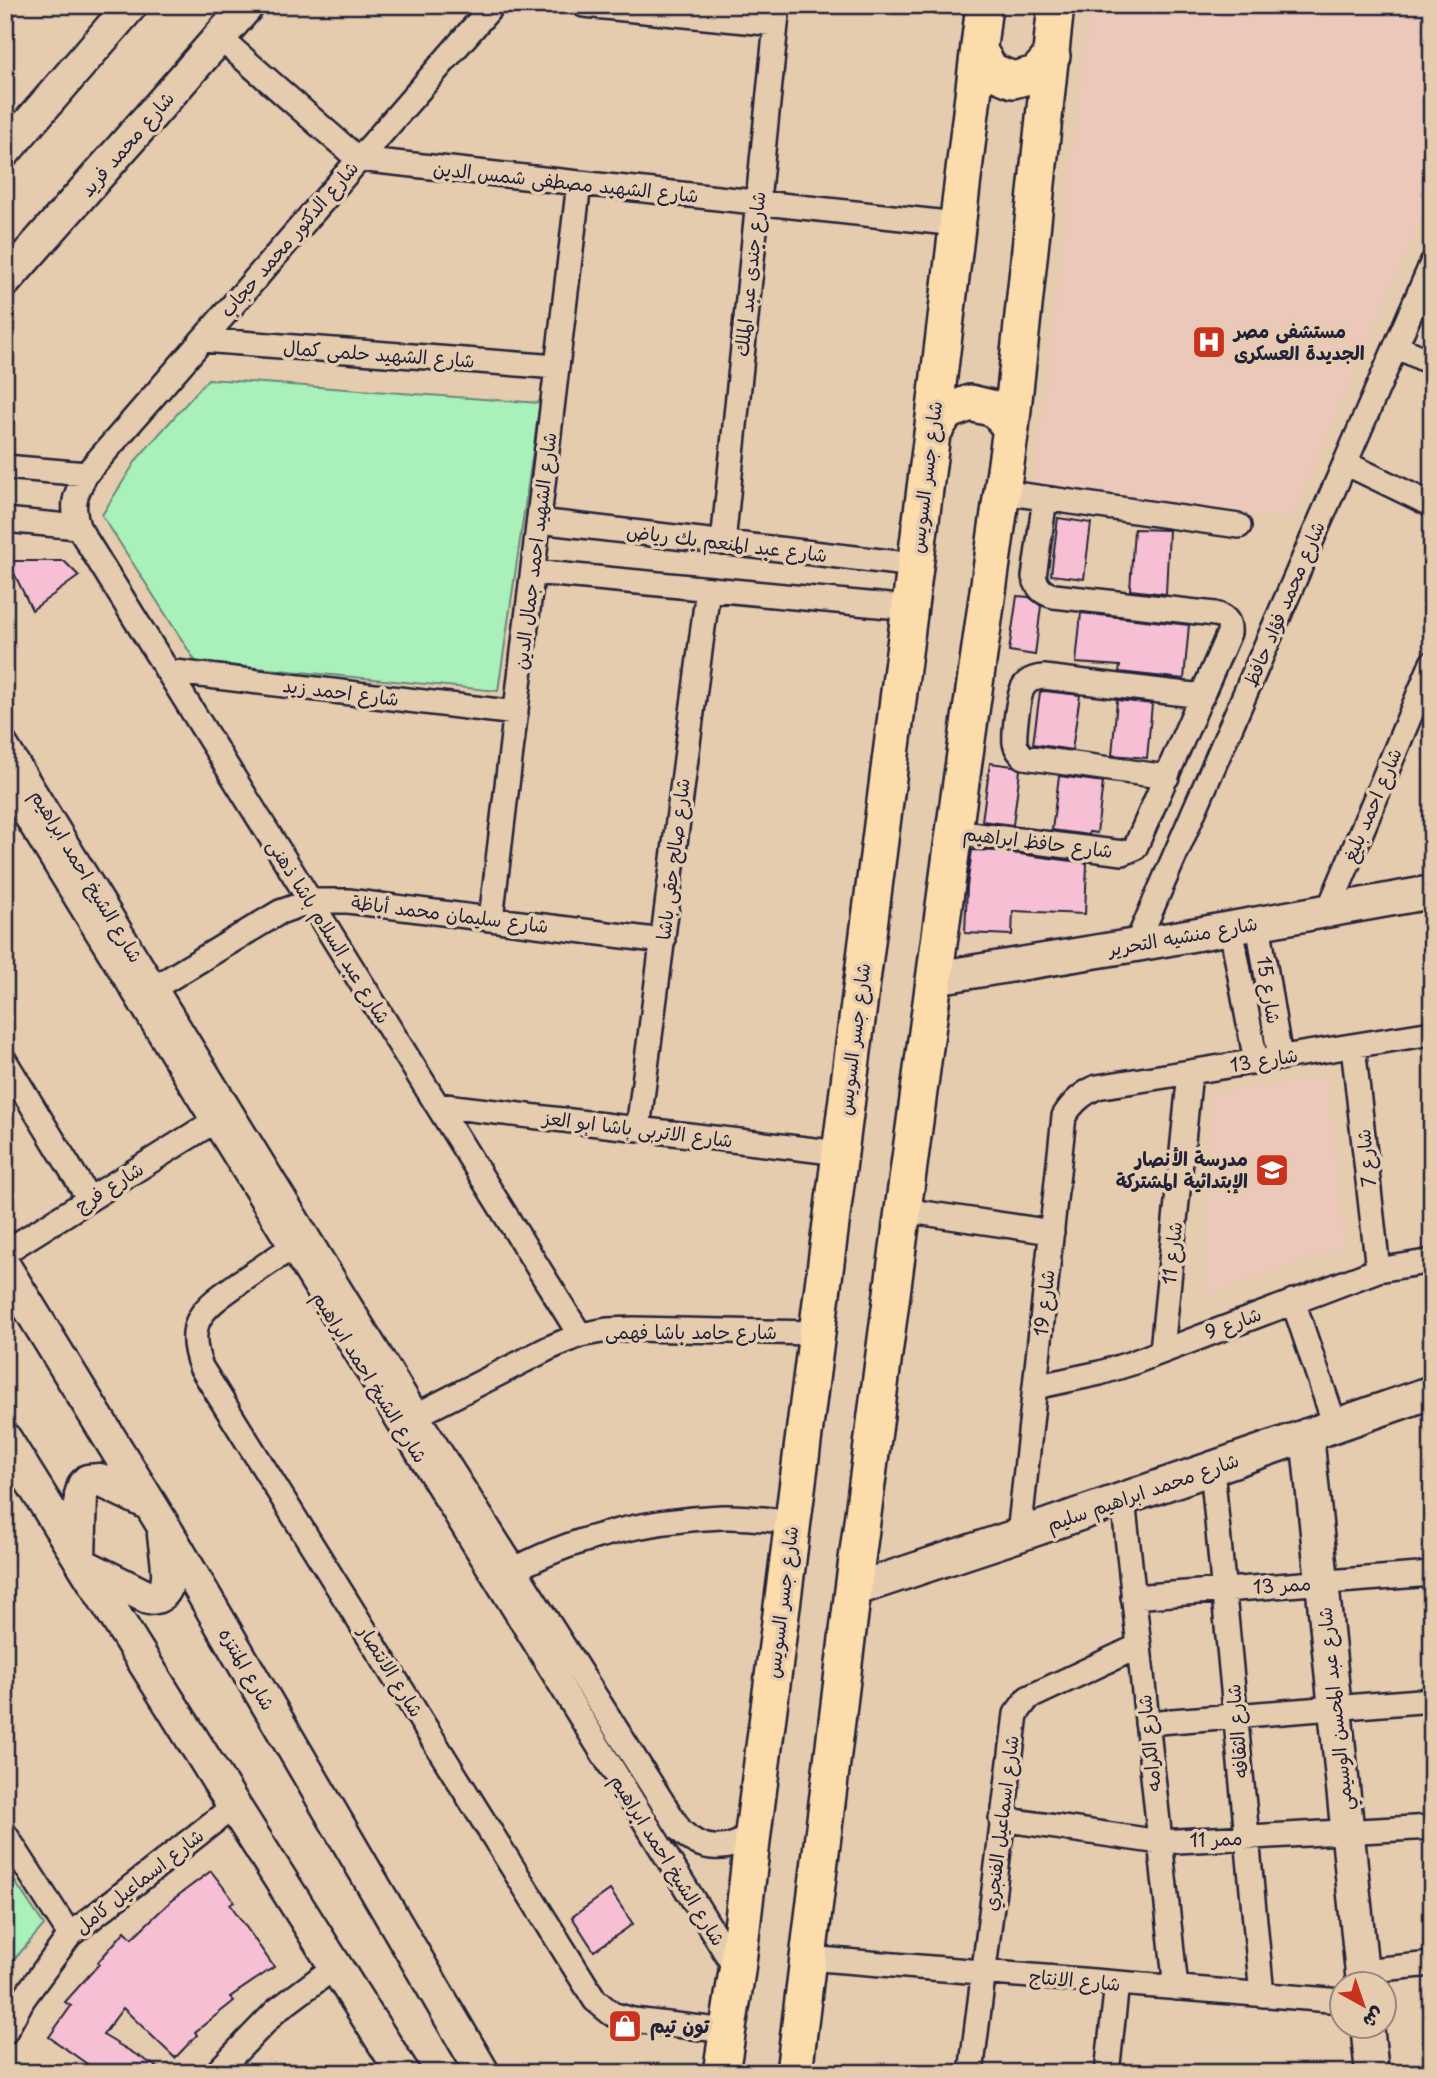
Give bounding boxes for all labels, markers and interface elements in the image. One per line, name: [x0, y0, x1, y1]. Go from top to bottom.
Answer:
street label: شارع محمد فريد: [73, 85, 181, 203]
street label: شارع الشهيد مصطفى شمس الدين: [432, 153, 700, 210]
street label: شارع الدكتور محمد حجاب: [212, 154, 365, 323]
street label: شارع جندى عبد الملك: [726, 190, 773, 358]
place label: مستشفى مصر الجديدة العسكرى: [1232, 316, 1365, 366]
hospital icon: مستشفى مصر الجديدة العسكرى: [1190, 323, 1228, 361]
street label: شارع الشهيد حلمى كمال: [282, 332, 476, 375]
street label: شارع جسر السويس: [902, 399, 949, 555]
street label: شارع الشهيد احمد جمال الدين: [506, 430, 563, 671]
street label: شارع عبد المنعم بك رياض: [625, 516, 829, 570]
street label: شارع محمد فؤاد حافظ: [1235, 516, 1332, 691]
street label: شارع احمد زيد: [281, 670, 401, 713]
street label: شارع احمد بليغ: [1334, 743, 1409, 867]
street label: شارع صالح حقى باشا: [648, 776, 697, 942]
street label: شارع الشيخ احمد ابراهيم: [23, 784, 151, 968]
street label: شارع حافظ ابراهيم: [962, 818, 1114, 866]
street label: شارع عبد السلام باشا ذهنى: [260, 833, 398, 1029]
street label: شارع سليمان محمد أباظة: [350, 887, 550, 940]
street label: شارع منشيه التحرير: [1104, 908, 1260, 963]
street label: شارع 15: [1250, 954, 1289, 1026]
street label: شارع جسر السويس: [830, 961, 877, 1117]
street label: شارع 13: [1228, 1040, 1300, 1079]
street label: شارع الاتربى باشا ابو العز: [540, 1102, 735, 1155]
street label: شارع 7: [1348, 1128, 1383, 1188]
place label: مدرسة الأنصار الإبتدائية المشتركة: [1116, 1144, 1248, 1194]
school or university icon: مدرسة الأنصار الإبتدائية المشتركة: [1253, 1151, 1291, 1189]
street label: شارع فرج: [69, 1154, 149, 1219]
street label: شارع 11: [1154, 1220, 1189, 1286]
street label: شارع 19: [1026, 1268, 1061, 1338]
street label: شارع الشيخ احمد ابراهيم: [305, 1285, 435, 1469]
street label: شارع 9: [1200, 1299, 1265, 1346]
street label: شارع حامد باشا فهمى: [605, 1317, 777, 1346]
street label: شارع محمد ابراهيم سليم: [1043, 1445, 1243, 1539]
street label: شارع جسر السويس: [758, 1524, 805, 1680]
street label: ممر 13: [1252, 1568, 1312, 1600]
street label: شارع عبد المحسن الوسيمي: [1309, 1605, 1363, 1812]
street label: شارع الانتصار: [351, 1618, 431, 1723]
street label: شارع المنتزه: [212, 1622, 283, 1716]
street label: شارع الثقافه: [1218, 1683, 1255, 1779]
street label: شارع الكرامه: [1129, 1693, 1168, 1793]
street label: شارع اسماعيل الفنجري: [975, 1733, 1027, 1913]
street label: شارع الشيخ احمد ابراهيم: [603, 1768, 733, 1952]
street label: شارع اسماعيل كامل: [68, 1821, 210, 1940]
street label: ممر 11: [1189, 1823, 1243, 1853]
street label: شارع الانتاج: [1028, 1961, 1122, 1998]
north arrow: [1328, 1969, 1398, 2039]
text: ش: [1357, 2001, 1392, 2036]
shop icon: تون تيم: [606, 2007, 644, 2045]
place label: تون تيم: [650, 2011, 711, 2041]

